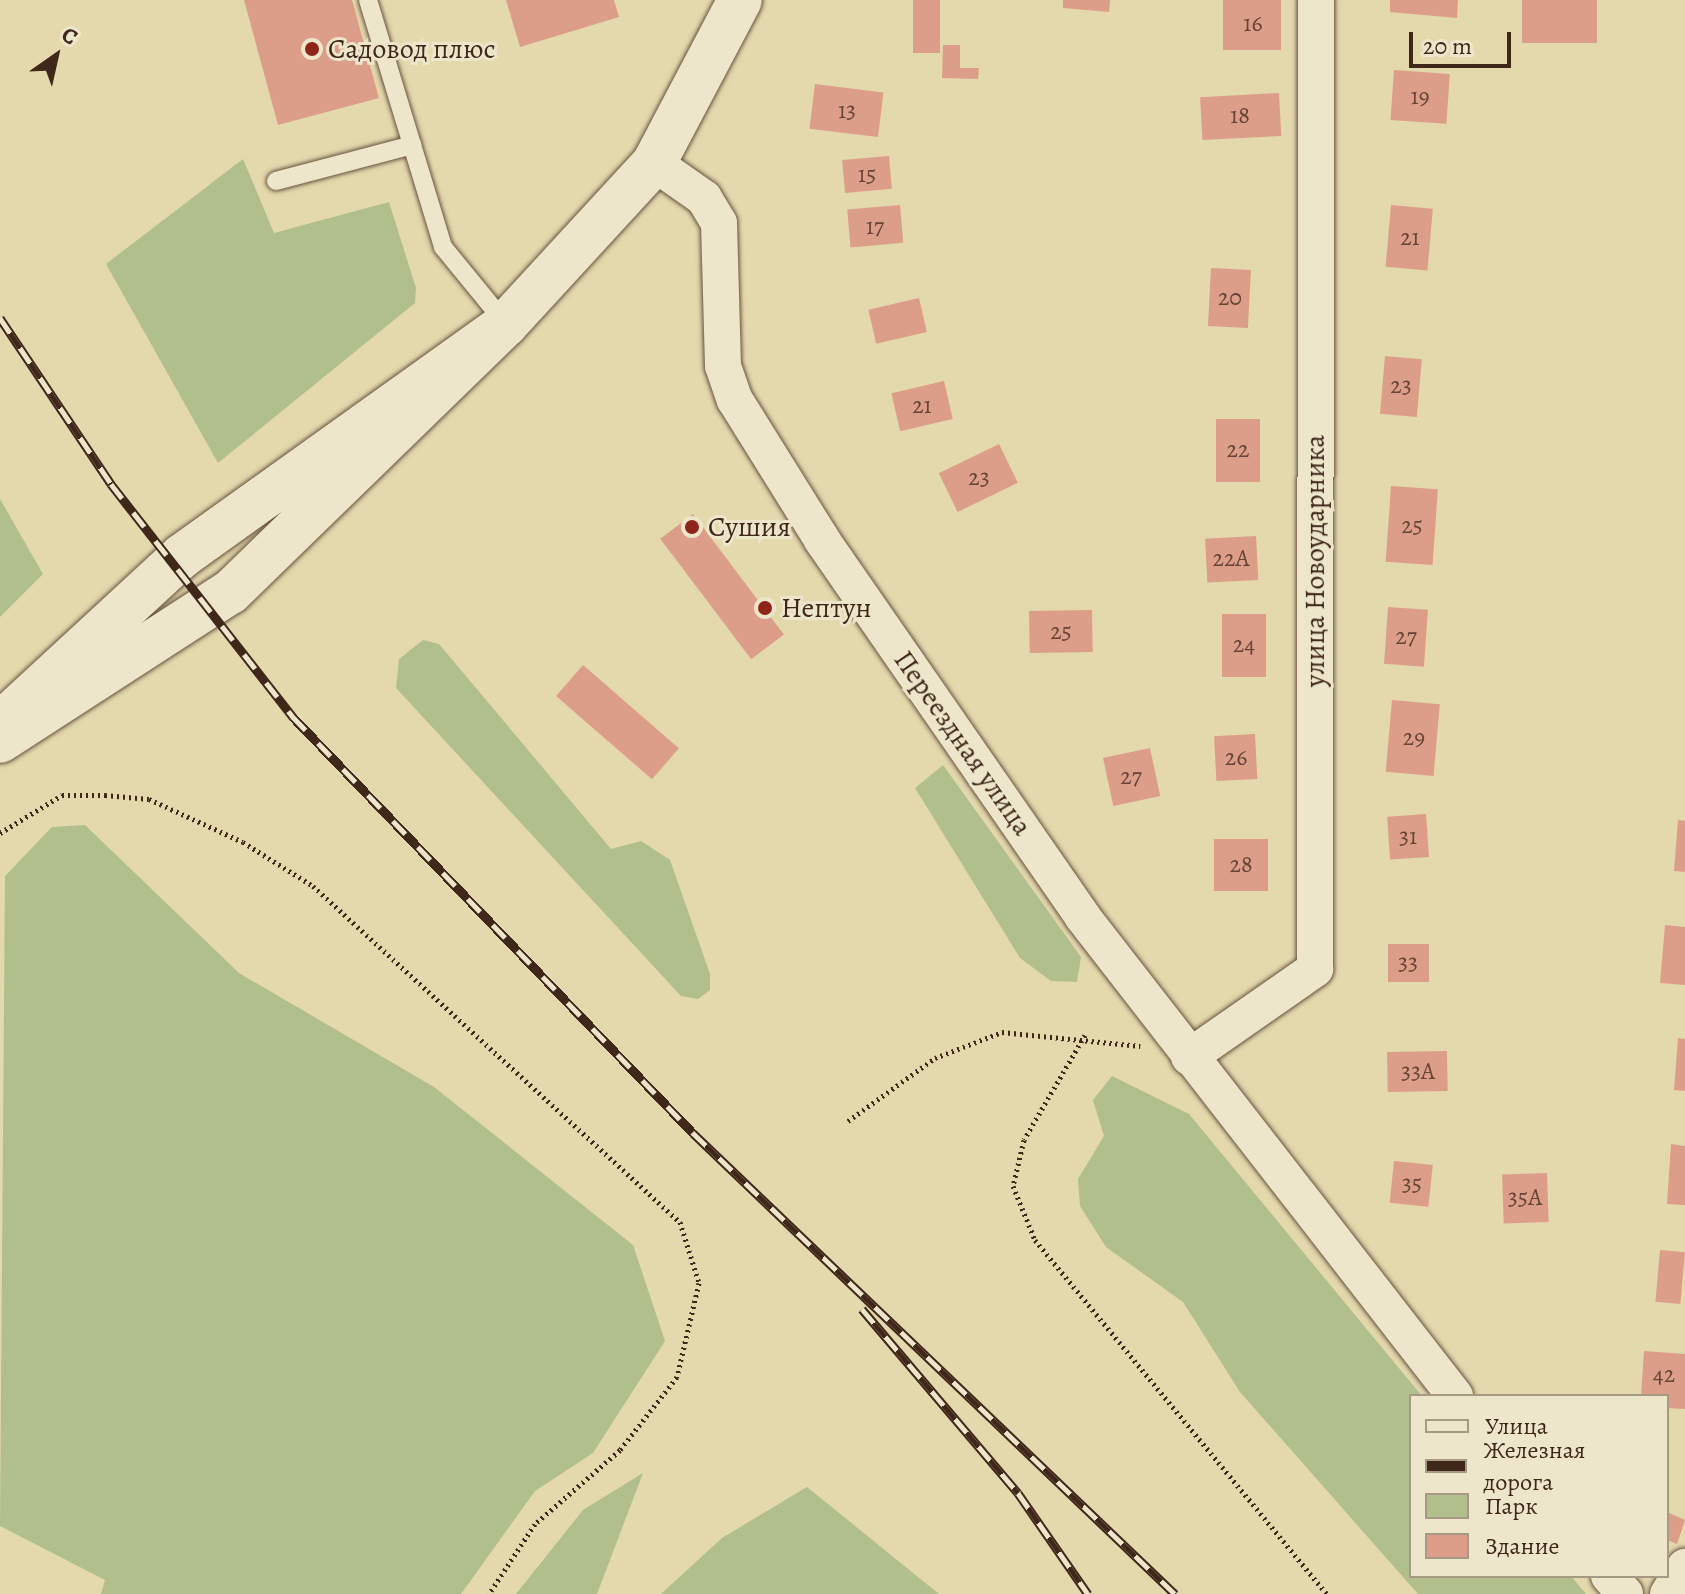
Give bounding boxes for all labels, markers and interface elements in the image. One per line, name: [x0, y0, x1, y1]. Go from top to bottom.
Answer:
house number: 16: [1243, 10, 1263, 38]
north arrow: [16, 16, 96, 96]
scale bar: [1413, 16, 1515, 66]
text: С: [55, 20, 83, 52]
text: 20 m: [1423, 30, 1472, 62]
place label: Садовод плюс: [328, 32, 496, 66]
marker: Садовод плюс: [303, 40, 321, 58]
house number: 19: [1410, 83, 1430, 111]
house number: 13: [838, 97, 856, 125]
house number: 18: [1230, 102, 1250, 130]
house number: 15: [858, 161, 876, 189]
house number: 17: [866, 213, 884, 241]
house number: 21: [1400, 224, 1420, 252]
house number: 20: [1218, 284, 1242, 312]
house number: 23: [1390, 372, 1412, 400]
house number: 21: [912, 392, 932, 420]
street label: улица Новоударника: [1298, 435, 1332, 687]
house number: 22: [1227, 436, 1249, 464]
house number: 23: [968, 464, 990, 492]
place label: Сушия: [708, 510, 791, 544]
house number: 25: [1401, 512, 1423, 540]
marker: Сушия: [683, 518, 701, 536]
house number: 22А: [1213, 545, 1249, 573]
place label: Нептун: [781, 591, 872, 625]
marker: Нептун: [756, 599, 774, 617]
house number: 25: [1050, 618, 1072, 646]
house number: 27: [1395, 623, 1417, 651]
house number: 24: [1233, 631, 1255, 659]
street label: Переездная улица: [887, 644, 1039, 842]
house number: 29: [1403, 724, 1425, 752]
house number: 26: [1225, 744, 1247, 772]
house number: 27: [1120, 763, 1142, 791]
house number: 31: [1399, 823, 1417, 851]
house number: 28: [1229, 851, 1253, 879]
house number: 33: [1398, 949, 1418, 977]
house number: 33А: [1401, 1058, 1435, 1086]
house number: 35: [1402, 1170, 1422, 1198]
house number: 35А: [1508, 1184, 1542, 1212]
house number: 42: [1653, 1361, 1675, 1389]
legend: [1409, 1394, 1669, 1578]
text: Улица: [1485, 1410, 1548, 1442]
text: Железная дорога: [1483, 1434, 1585, 1498]
text: Парк: [1485, 1490, 1538, 1522]
text: Здание: [1485, 1530, 1560, 1562]

